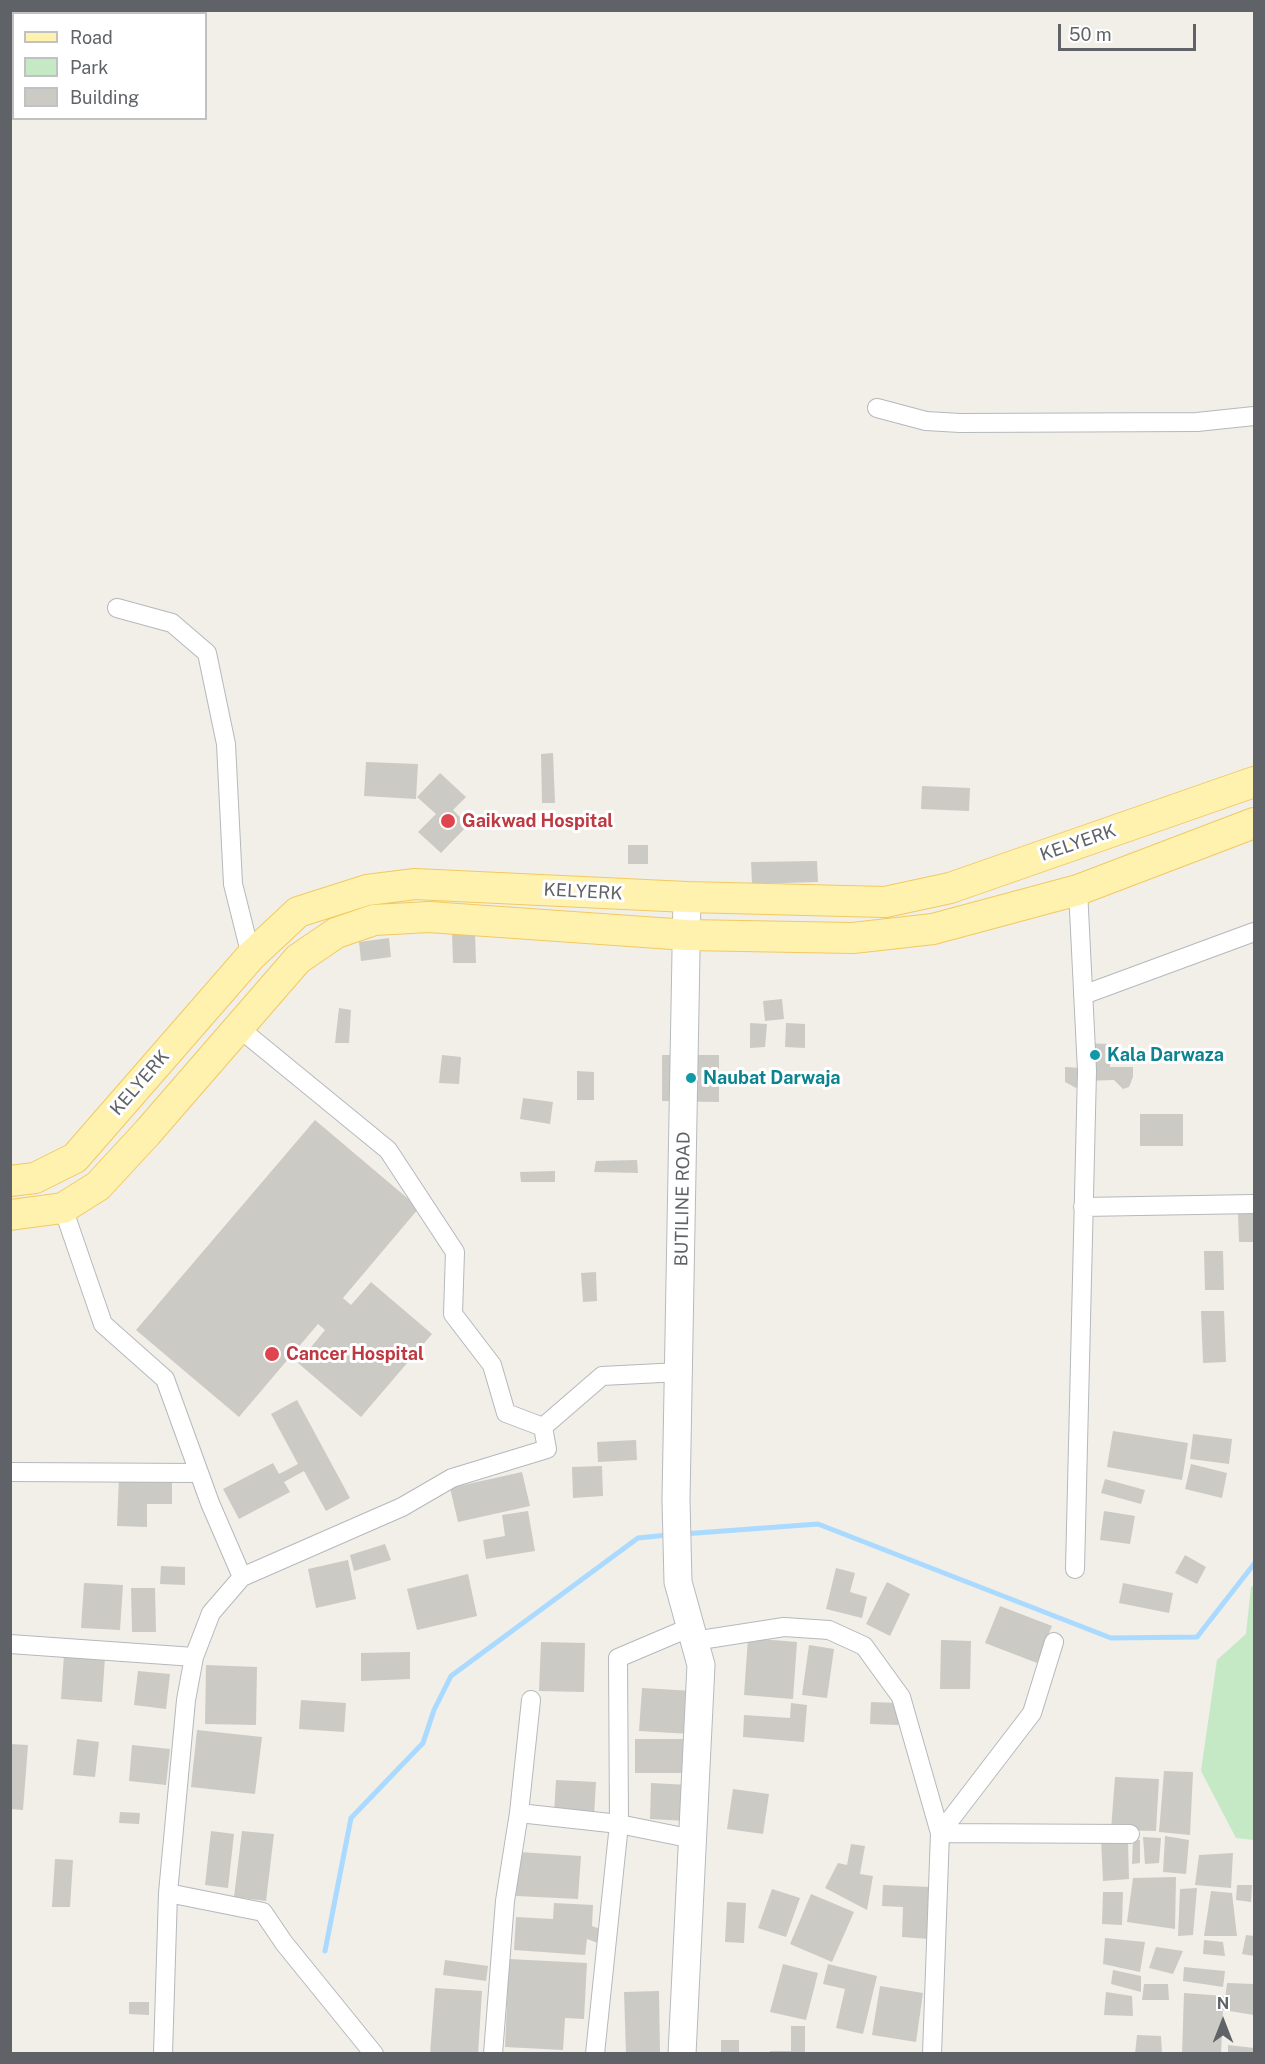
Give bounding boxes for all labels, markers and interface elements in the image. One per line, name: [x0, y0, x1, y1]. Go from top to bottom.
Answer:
legend: [12, 12, 207, 120]
scale bar: [1061, 12, 1199, 50]
text: 50 m: [1069, 24, 1112, 45]
text: Road: [70, 27, 113, 48]
text: Park: [70, 57, 108, 78]
text: Building: [70, 87, 139, 108]
place label: Gaikwad Hospital: [462, 810, 613, 832]
marker: Gaikwad Hospital: [439, 812, 457, 830]
street label: KELYERK: [1037, 820, 1119, 866]
street label: KELYERK: [543, 879, 623, 905]
place label: Kala Darwaza: [1107, 1044, 1224, 1066]
street label: KELYERK: [106, 1046, 174, 1120]
marker: Kala Darwaza: [1088, 1048, 1102, 1062]
place label: Naubat Darwaja: [703, 1067, 841, 1089]
marker: Naubat Darwaja: [684, 1071, 698, 1085]
street label: BUTILINE ROAD: [671, 1131, 695, 1267]
place label: Cancer Hospital: [286, 1343, 424, 1365]
marker: Cancer Hospital: [263, 1345, 281, 1363]
north arrow: [1193, 1992, 1253, 2052]
text: N: [1217, 1994, 1229, 2013]

